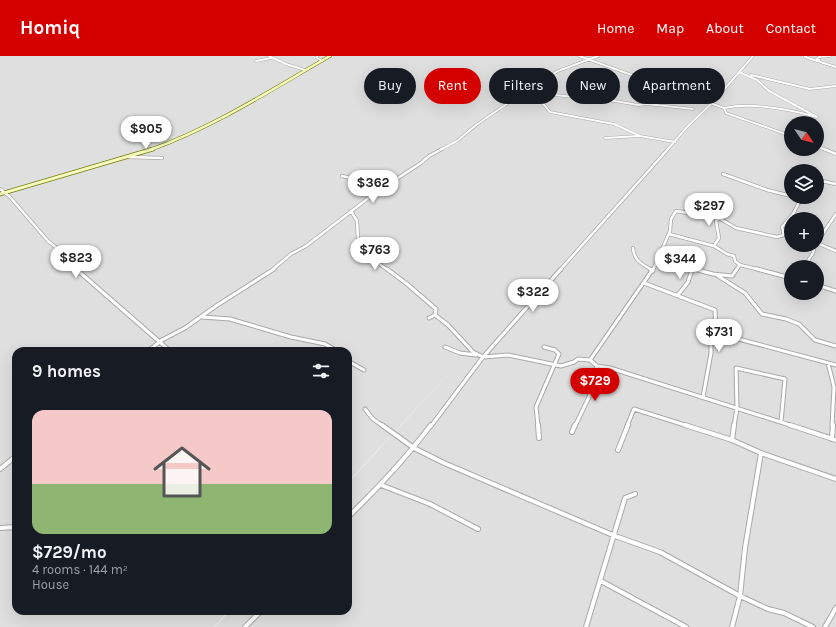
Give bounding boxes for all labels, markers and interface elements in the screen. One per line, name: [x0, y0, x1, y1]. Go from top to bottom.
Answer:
text: Homiq: [20, 17, 80, 39]
text: Home: [597, 20, 634, 37]
text: Map: [656, 20, 684, 37]
text: About: [706, 20, 744, 37]
text: Contact: [766, 20, 816, 37]
chip: Buy: [364, 68, 416, 104]
chip: Rent: [424, 68, 481, 104]
chip: Filters: [489, 68, 558, 104]
chip: New: [566, 68, 620, 104]
chip: Apartment: [628, 68, 725, 104]
pin: $905: [122, 116, 170, 150]
north arrow: [784, 116, 824, 156]
map controls: [784, 116, 824, 300]
text: $905: [130, 121, 162, 136]
button: layers: [784, 164, 824, 204]
pin: $362: [349, 170, 397, 204]
text: $362: [357, 175, 389, 190]
pin: $297: [685, 193, 733, 227]
text: $297: [693, 198, 725, 213]
button: +: [784, 212, 824, 252]
pin: $763: [351, 237, 399, 271]
text: $763: [359, 242, 391, 257]
pin: $823: [52, 245, 100, 279]
pin: $344: [656, 246, 704, 280]
text: $823: [59, 250, 93, 265]
text: $344: [664, 251, 696, 266]
button: −: [784, 260, 824, 300]
pin: $322: [509, 279, 557, 313]
text: $322: [517, 284, 549, 299]
pin: $731: [695, 319, 743, 353]
text: $731: [705, 324, 733, 339]
icon: filters: [310, 360, 332, 382]
text: 9 homes: [32, 361, 101, 381]
pin: $729: [571, 368, 619, 402]
text: $729: [579, 373, 611, 388]
icon: home: [146, 436, 218, 508]
text: $729/mo: [32, 542, 107, 562]
text: 4 rooms · 144 m²: [32, 562, 128, 577]
text: House: [32, 577, 69, 592]

